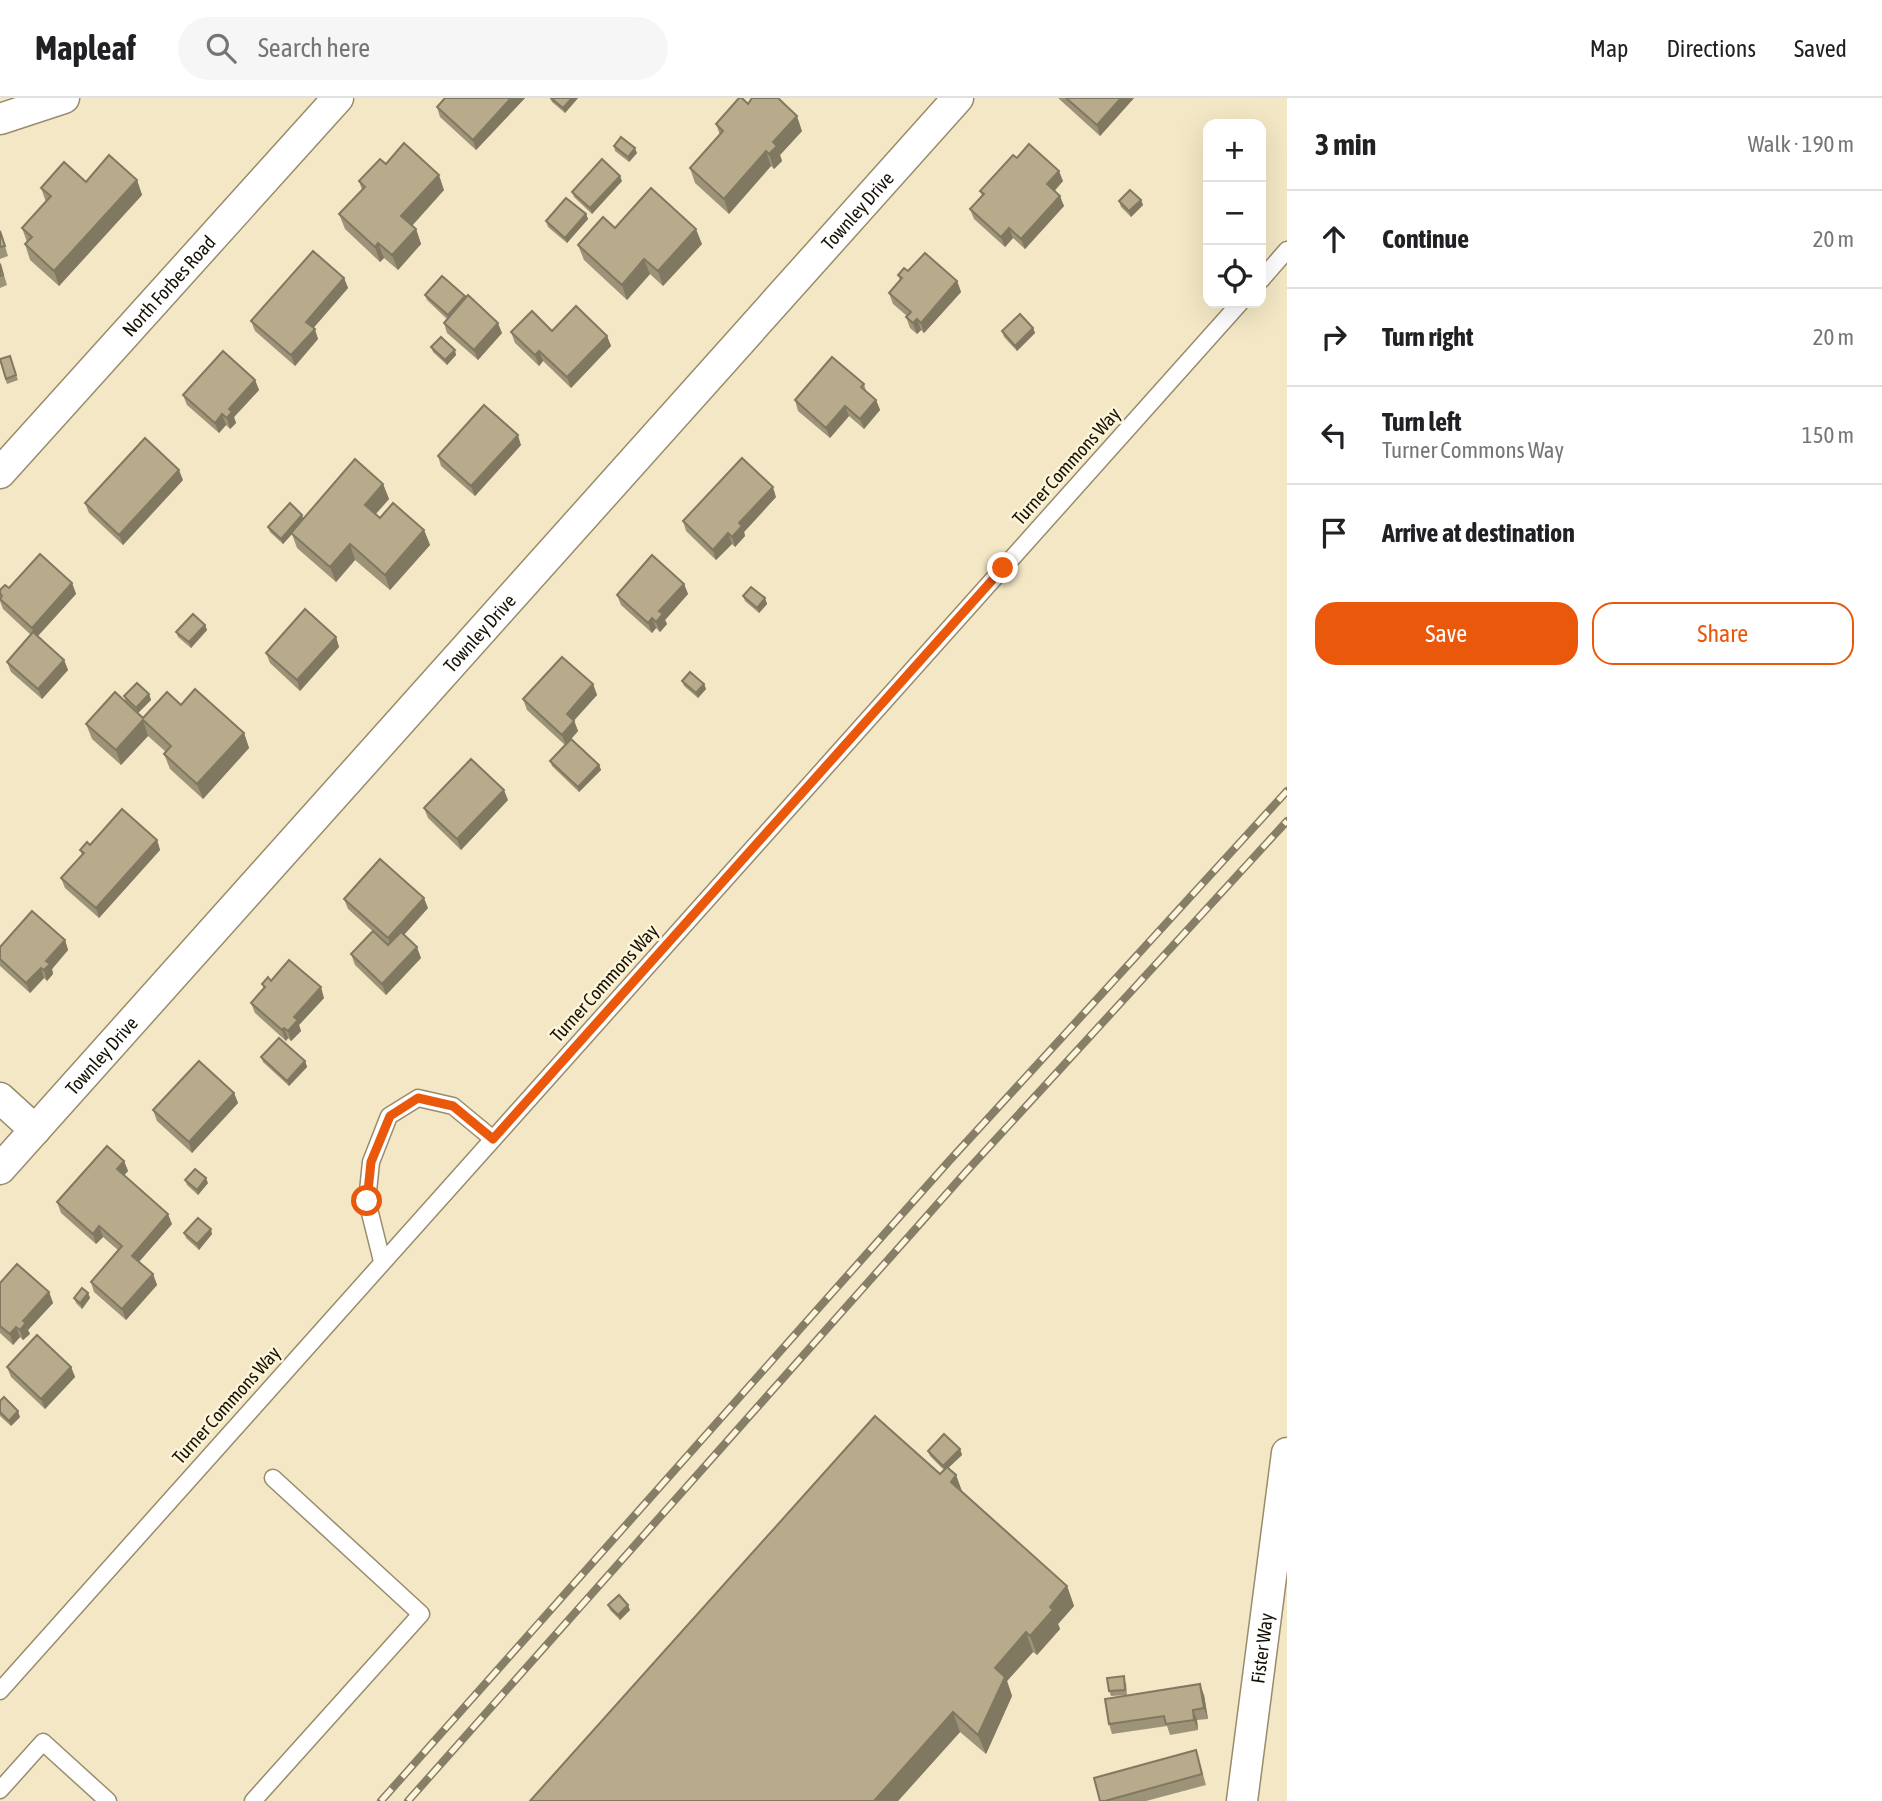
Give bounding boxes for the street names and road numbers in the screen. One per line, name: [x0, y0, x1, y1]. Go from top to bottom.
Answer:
street label: Townley Drive: [817, 167, 898, 254]
street label: North Forbes Road: [118, 231, 220, 341]
street label: Turner Commons Way: [1008, 403, 1125, 529]
street label: Townley Drive: [439, 590, 520, 677]
street label: Turner Commons Way: [546, 920, 663, 1046]
street label: Townley Drive: [61, 1012, 142, 1099]
street label: Turner Commons Way: [168, 1342, 285, 1468]
street label: Fister Way: [1246, 1612, 1277, 1685]

